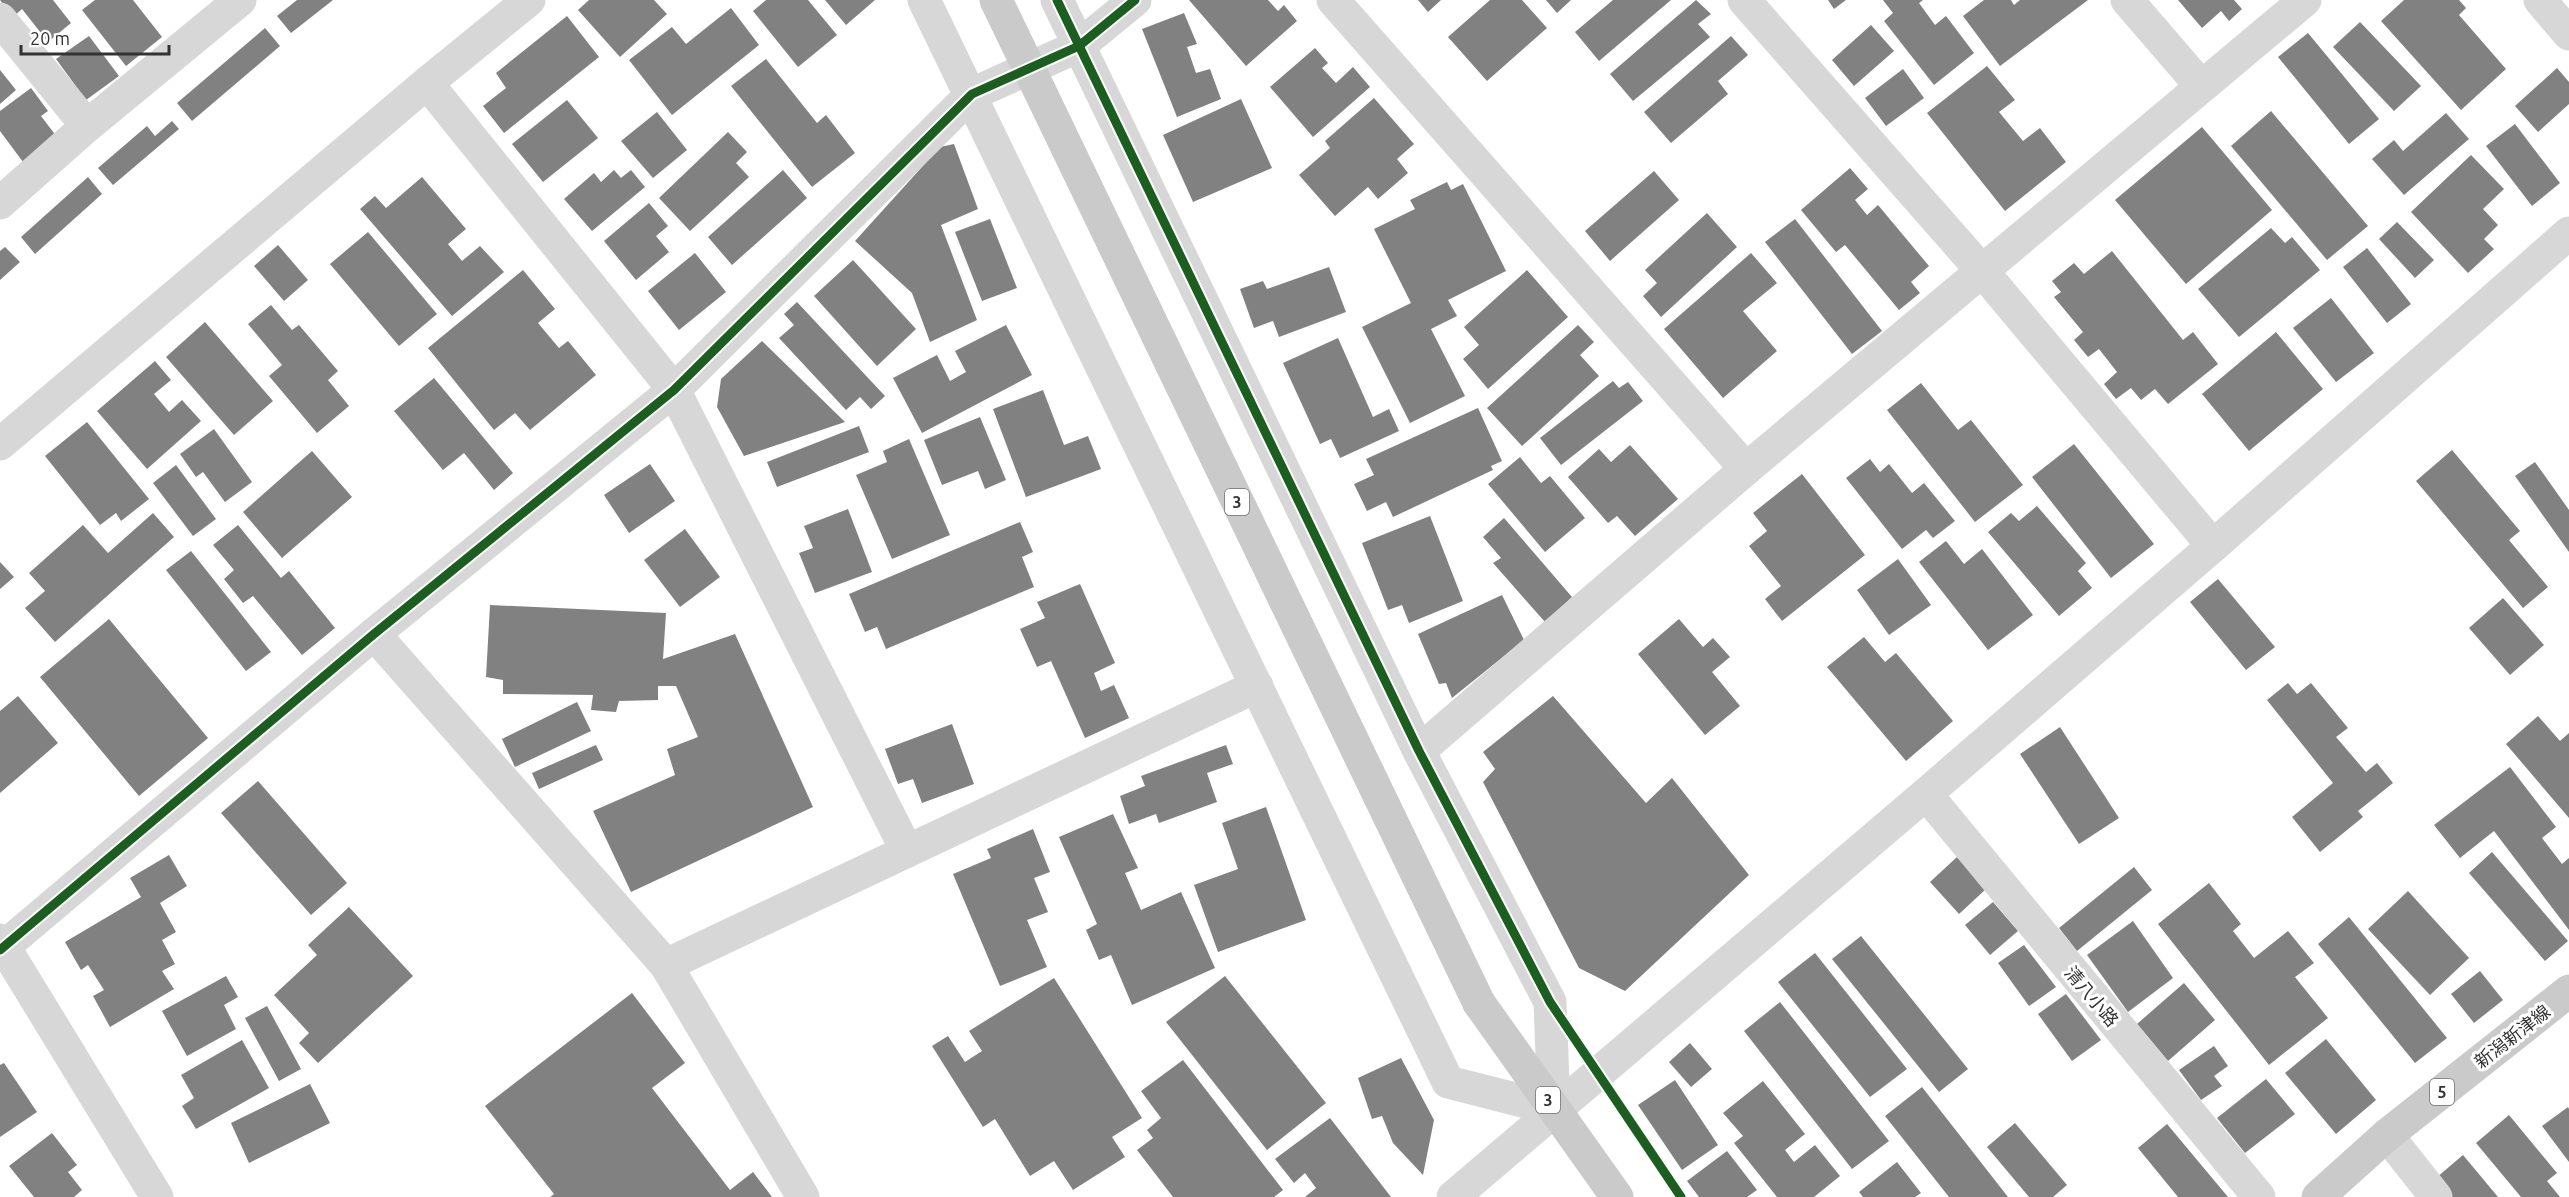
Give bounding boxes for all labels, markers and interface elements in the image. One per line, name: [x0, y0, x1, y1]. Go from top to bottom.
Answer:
scale bar: [21, 18, 170, 56]
text: 20 m: [30, 28, 70, 48]
road number: 3: [1225, 489, 1249, 515]
street label: 清八小路: [2061, 962, 2123, 1030]
street label: 新潟新津線: [2470, 1000, 2554, 1072]
road number: 5: [2430, 1079, 2454, 1105]
road number: 3: [1536, 1087, 1560, 1113]

